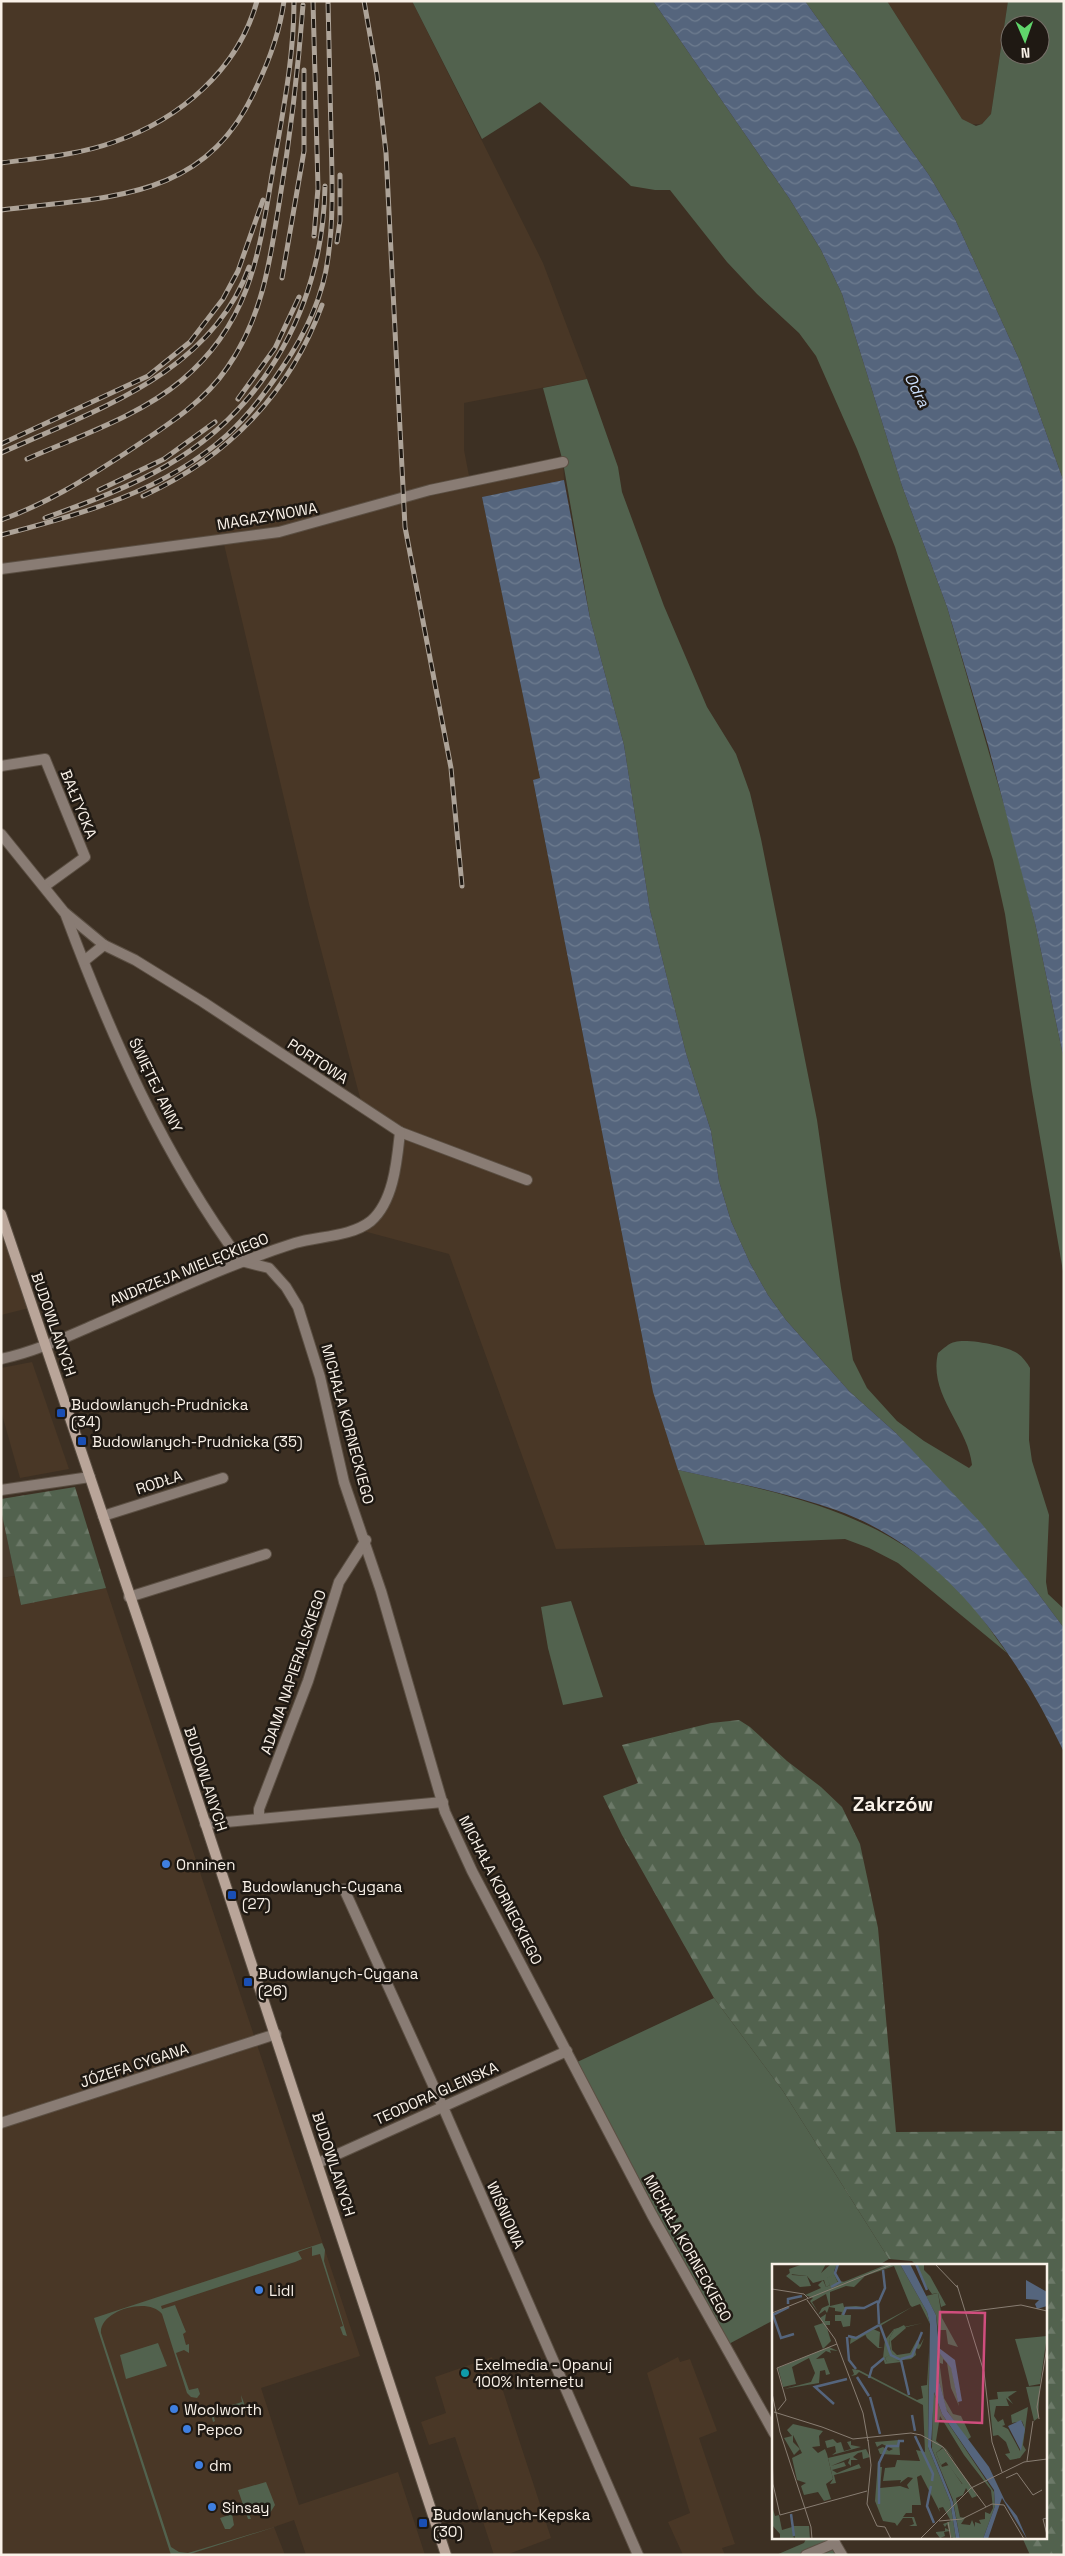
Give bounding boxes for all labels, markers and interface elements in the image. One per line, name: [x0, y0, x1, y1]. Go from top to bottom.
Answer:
north arrow: [1000, 15, 1050, 65]
text: N: [1020, 44, 1030, 62]
water label: Odra: [899, 369, 935, 412]
street label: MAGAZYNOWA: [215, 498, 319, 534]
street label: BAŁTYCKA: [57, 767, 102, 842]
street label: PORTOWA: [284, 1034, 352, 1088]
street label: ŚWIĘTEJ ANNY: [125, 1035, 187, 1135]
street label: ANDRZEJA MIELĘCKIEGO: [107, 1228, 271, 1310]
street label: BUDOWLANYCH: [27, 1270, 81, 1378]
street label: MICHAŁA KORNECKIEGO: [317, 1342, 379, 1506]
place label: Budowlanych-Prudnicka (34): [71, 1395, 249, 1432]
marker: Budowlanych-Prudnicka (34): [55, 1407, 67, 1419]
place label: Budowlanych-Prudnicka (35): [92, 1432, 303, 1452]
marker: Budowlanych-Prudnicka (35): [76, 1435, 88, 1447]
street label: RODŁA: [133, 1465, 185, 1498]
street label: ADAMA NAPIERALSKIEGO: [256, 1587, 330, 1757]
street label: BUDOWLANYCH: [180, 1724, 232, 1834]
district label: Zakrzów: [853, 1791, 933, 1817]
street label: MICHAŁA KORNECKIEGO: [455, 1812, 547, 1968]
place label: Onninen: [176, 1855, 235, 1874]
marker: Onninen: [160, 1858, 172, 1870]
place label: Budowlanych-Cygana (27): [242, 1877, 403, 1914]
marker: Budowlanych-Cygana (27): [226, 1889, 238, 1901]
place label: Budowlanych-Cygana (26): [258, 1964, 419, 2001]
marker: Budowlanych-Cygana (26): [242, 1976, 254, 1988]
street label: JÓZEFA CYGANA: [77, 2038, 191, 2091]
street label: TEODORA GLENSKA: [371, 2057, 501, 2129]
street label: BUDOWLANYCH: [308, 2109, 360, 2219]
street label: MICHAŁA KORNECKIEGO: [640, 2171, 736, 2325]
street label: WIŚNIOWA: [483, 2178, 529, 2252]
inset map: [772, 2264, 1048, 2538]
place label: Lidl: [269, 2281, 294, 2300]
marker: Lidl: [253, 2284, 265, 2296]
place label: Exelmedia - Opanuj 100% Internetu: [475, 2355, 612, 2391]
marker: Exelmedia - Opanuj 100% Internetu: [459, 2367, 471, 2379]
place label: Woolworth: [184, 2400, 262, 2419]
marker: Woolworth: [168, 2403, 180, 2415]
place label: Pepco: [197, 2420, 243, 2439]
marker: Pepco: [181, 2423, 193, 2435]
place label: dm: [209, 2456, 232, 2475]
marker: dm: [193, 2459, 205, 2471]
place label: Sinsay: [222, 2498, 270, 2517]
marker: Sinsay: [206, 2501, 218, 2513]
place label: Budowlanych-Kępska (30): [433, 2505, 591, 2542]
marker: Budowlanych-Kępska (30): [417, 2517, 429, 2529]

